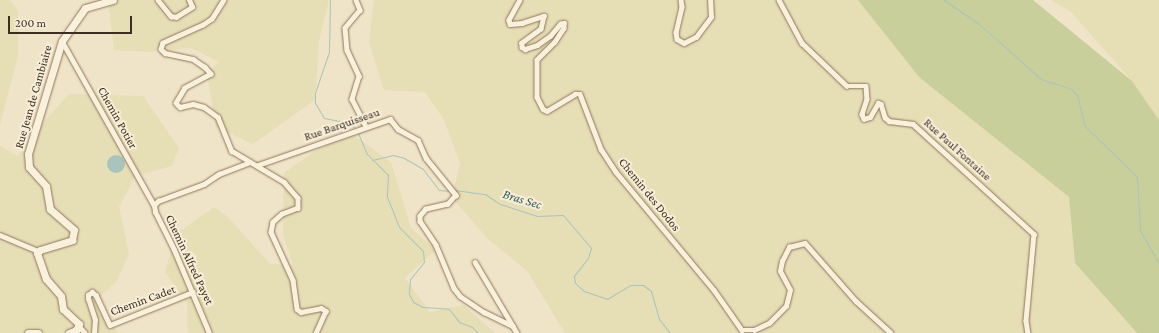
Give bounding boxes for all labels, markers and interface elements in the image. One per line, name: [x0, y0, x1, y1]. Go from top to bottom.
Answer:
scale bar: [10, 8, 134, 34]
text: 200 m: [15, 16, 46, 30]
street label: Rue Jean de Cambiaire: [12, 44, 56, 150]
street label: Chemin Potier: [94, 84, 140, 152]
street label: Rue Barquisseau: [302, 105, 382, 145]
street label: Rue Paul Fontaine: [920, 116, 994, 184]
street label: Chemin des Dodos: [615, 156, 683, 234]
water label: Bras Sec: [501, 187, 543, 213]
street label: Chemin Alfred Payet: [162, 213, 216, 307]
street label: Chemin Cadet: [108, 283, 178, 319]

